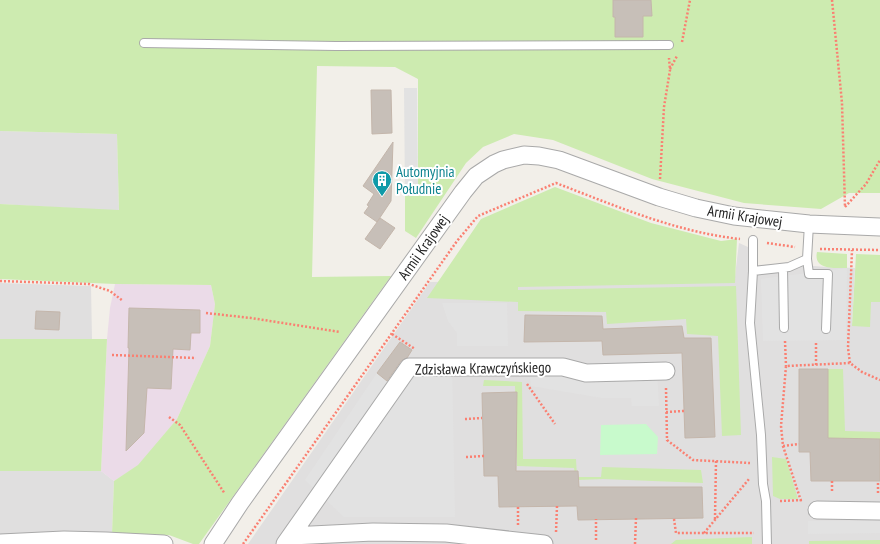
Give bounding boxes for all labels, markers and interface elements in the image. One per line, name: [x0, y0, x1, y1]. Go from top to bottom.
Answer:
place label: Automyjnia Południe: [396, 162, 455, 198]
building icon: Automyjnia Południe: [371, 169, 393, 197]
street label: Armii Krajowej: [706, 201, 784, 231]
street label: Armii Krajowej: [394, 211, 452, 283]
street label: Zdzisława Krawczyńskiego: [415, 357, 551, 379]

